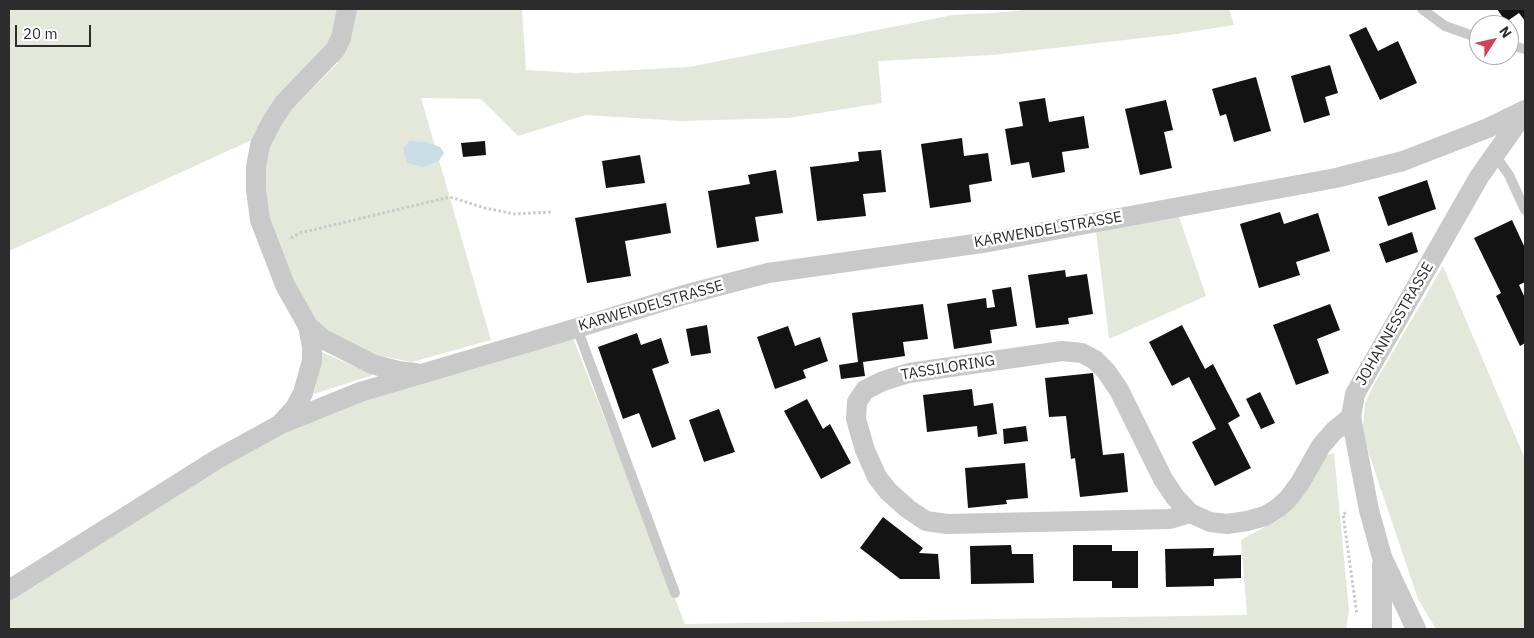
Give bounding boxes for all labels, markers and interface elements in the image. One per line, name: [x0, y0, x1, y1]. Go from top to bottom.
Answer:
scale bar: [18, 15, 94, 47]
north arrow: [1469, 15, 1519, 65]
text: N: [1495, 23, 1516, 41]
text: 20 m: [23, 24, 58, 43]
street label: KARWENDELSTRASSE: [973, 208, 1123, 252]
street label: JOHANNESSTRASSE: [1352, 259, 1438, 389]
street label: KARWENDELSTRASSE: [576, 277, 726, 335]
street label: TASSILORING: [900, 352, 996, 384]

